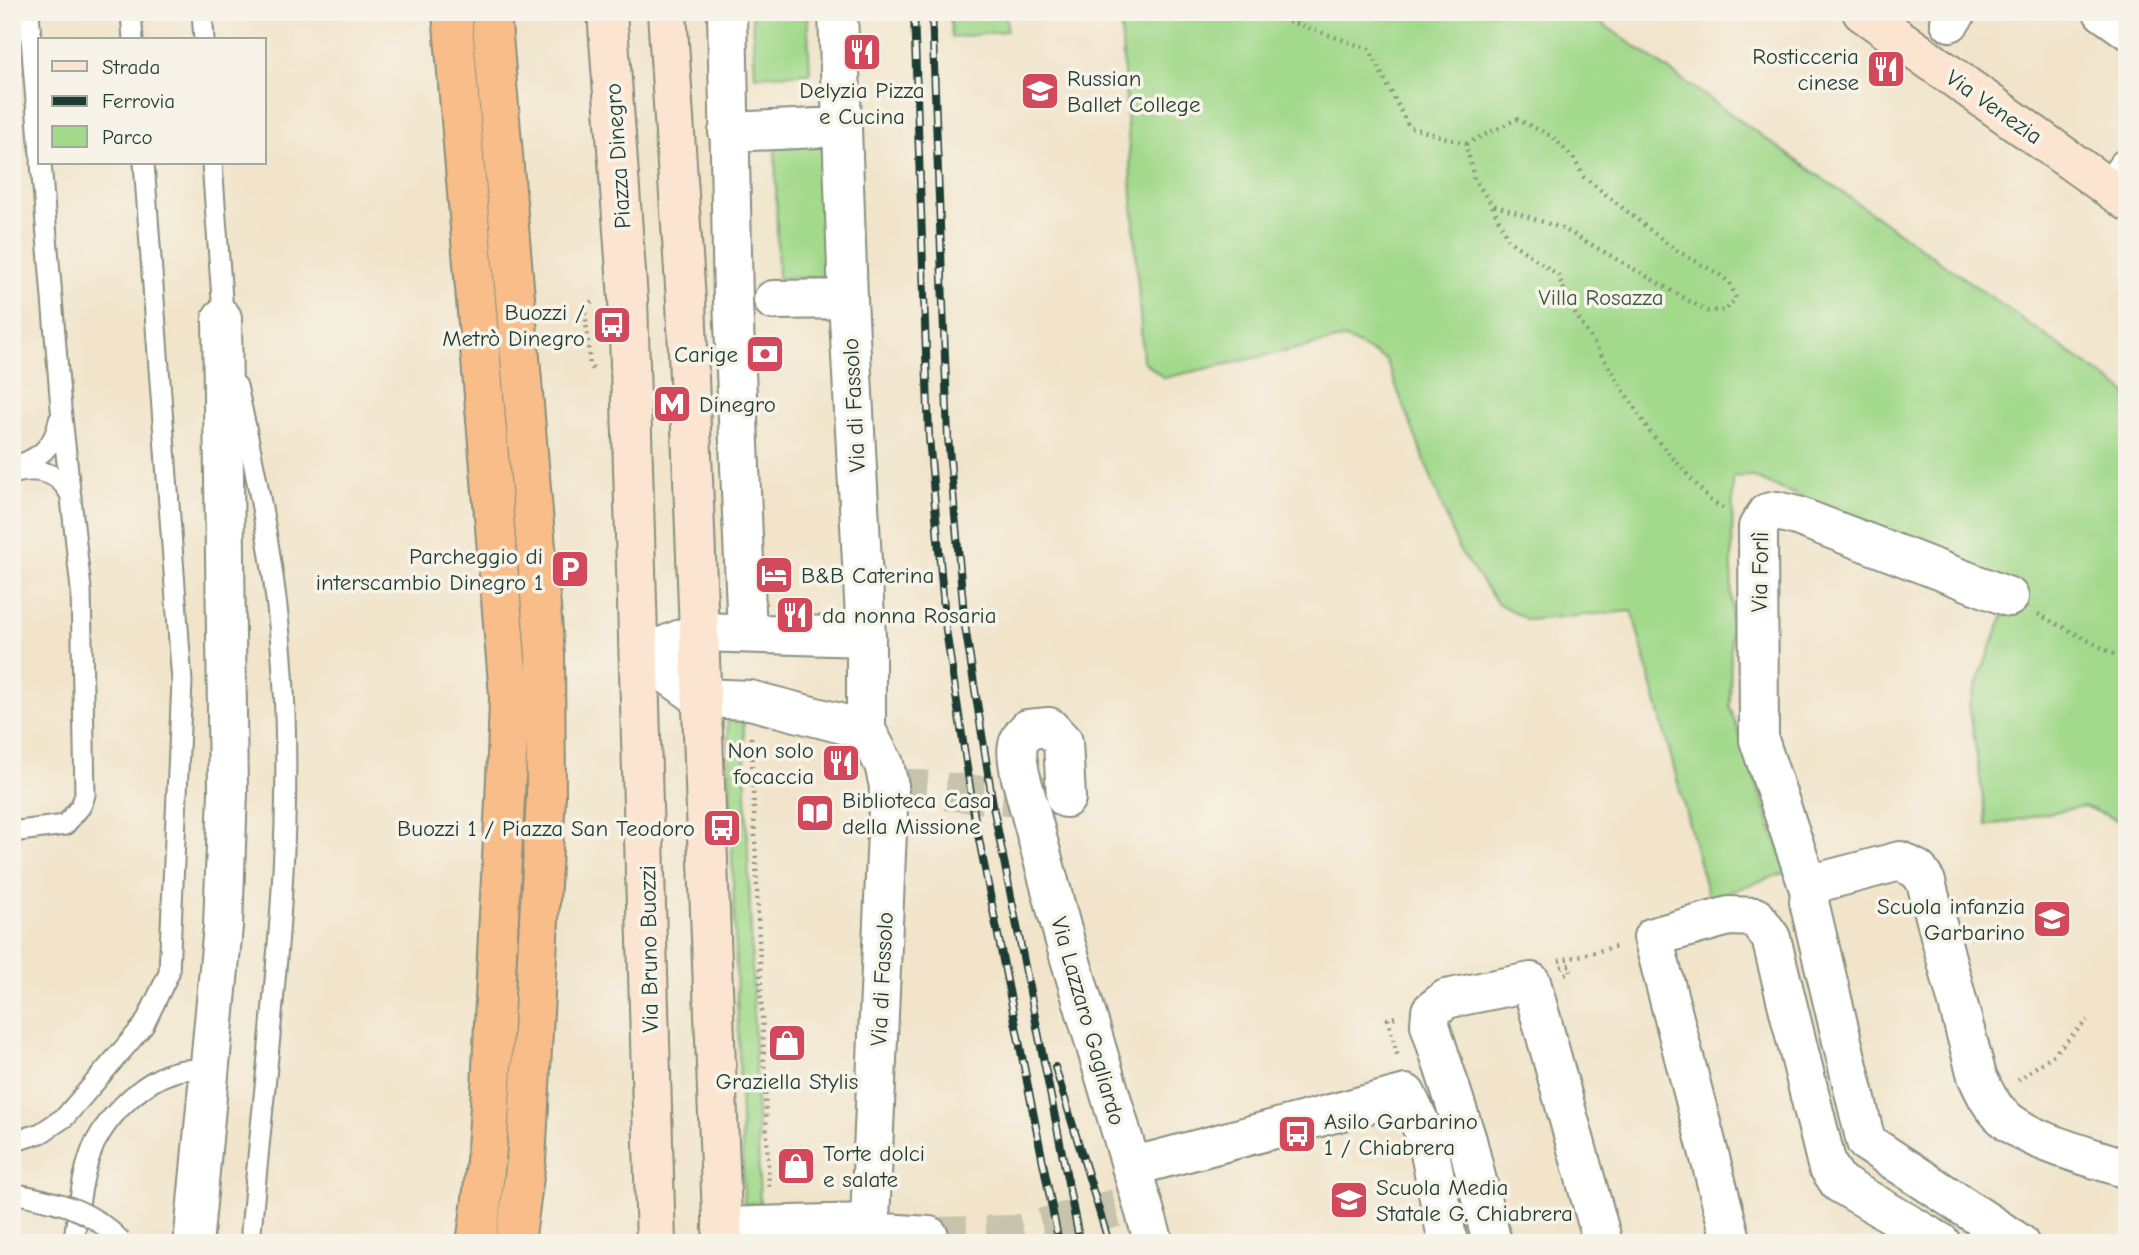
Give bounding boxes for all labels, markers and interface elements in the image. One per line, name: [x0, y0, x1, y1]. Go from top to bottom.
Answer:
restaurant icon: Delyzia Pizza e Cucina: [841, 31, 883, 73]
legend: [38, 38, 266, 164]
place label: Rosticceria cinese: [1752, 43, 1859, 96]
restaurant icon: Rosticceria cinese: [1865, 48, 1907, 90]
text: Strada: [102, 55, 160, 79]
street label: Via Venezia: [1941, 64, 2047, 150]
place label: Russian Ballet College: [1067, 65, 1201, 118]
school or university icon: Russian Ballet College: [1019, 70, 1061, 112]
place label: Delyzia Pizza e Cucina: [799, 77, 925, 130]
street label: Piazza Dinegro: [599, 82, 637, 230]
text: Ferrovia: [102, 89, 175, 113]
text: Parco: [102, 125, 153, 149]
park label: Villa Rosazza: [1538, 284, 1664, 311]
place label: Buozzi / Metrò Dinegro: [442, 299, 585, 352]
bus stop icon: Buozzi / Metrò Dinegro: [591, 304, 633, 346]
bank icon: Carige: [744, 333, 786, 375]
street label: Via di Fassolo: [837, 337, 871, 473]
place label: Carige: [674, 341, 738, 368]
metro station icon: Dinegro: [651, 383, 693, 425]
place label: Dinegro: [699, 391, 776, 418]
street label: Via Forlì: [1746, 531, 1774, 613]
place label: Parcheggio di interscambio Dinegro 1: [316, 543, 543, 596]
parking icon: Parcheggio di interscambio Dinegro 1: [549, 548, 591, 590]
hotel icon: B&B Caterina: [753, 554, 795, 596]
place label: B&B Caterina: [801, 562, 934, 589]
restaurant icon: da nonna Rosaria: [774, 594, 816, 636]
place label: da nonna Rosaria: [822, 602, 997, 629]
place label: Non solo focaccia: [727, 737, 814, 790]
restaurant icon: Non solo focaccia: [820, 742, 862, 784]
place label: Biblioteca Casa della Missione: [842, 787, 991, 840]
library icon: Biblioteca Casa della Missione: [794, 792, 836, 834]
bus stop icon: Buozzi 1 / Piazza San Teodoro: [701, 807, 743, 849]
place label: Buozzi 1 / Piazza San Teodoro: [397, 815, 695, 842]
street label: Via Bruno Buozzi: [634, 865, 664, 1033]
place label: Scuola infanzia Garbarino: [1877, 893, 2025, 946]
school or university icon: Scuola infanzia Garbarino: [2031, 898, 2073, 940]
street label: Via di Fassolo: [865, 911, 899, 1047]
street label: Via Lazzaro Gagliardo: [1045, 914, 1131, 1128]
shop icon: Graziella Stylis: [766, 1022, 808, 1064]
place label: Graziella Stylis: [716, 1068, 858, 1095]
place label: Asilo Garbarino 1 / Chiabrera: [1324, 1108, 1478, 1161]
bus stop icon: Asilo Garbarino 1 / Chiabrera: [1276, 1113, 1318, 1155]
place label: Torte dolci e salate: [823, 1140, 925, 1193]
shop icon: Torte dolci e salate: [775, 1145, 817, 1187]
place label: Scuola Media Statale G. Chiabrera: [1376, 1174, 1573, 1227]
school or university icon: Scuola Media Statale G. Chiabrera: [1328, 1179, 1370, 1221]

